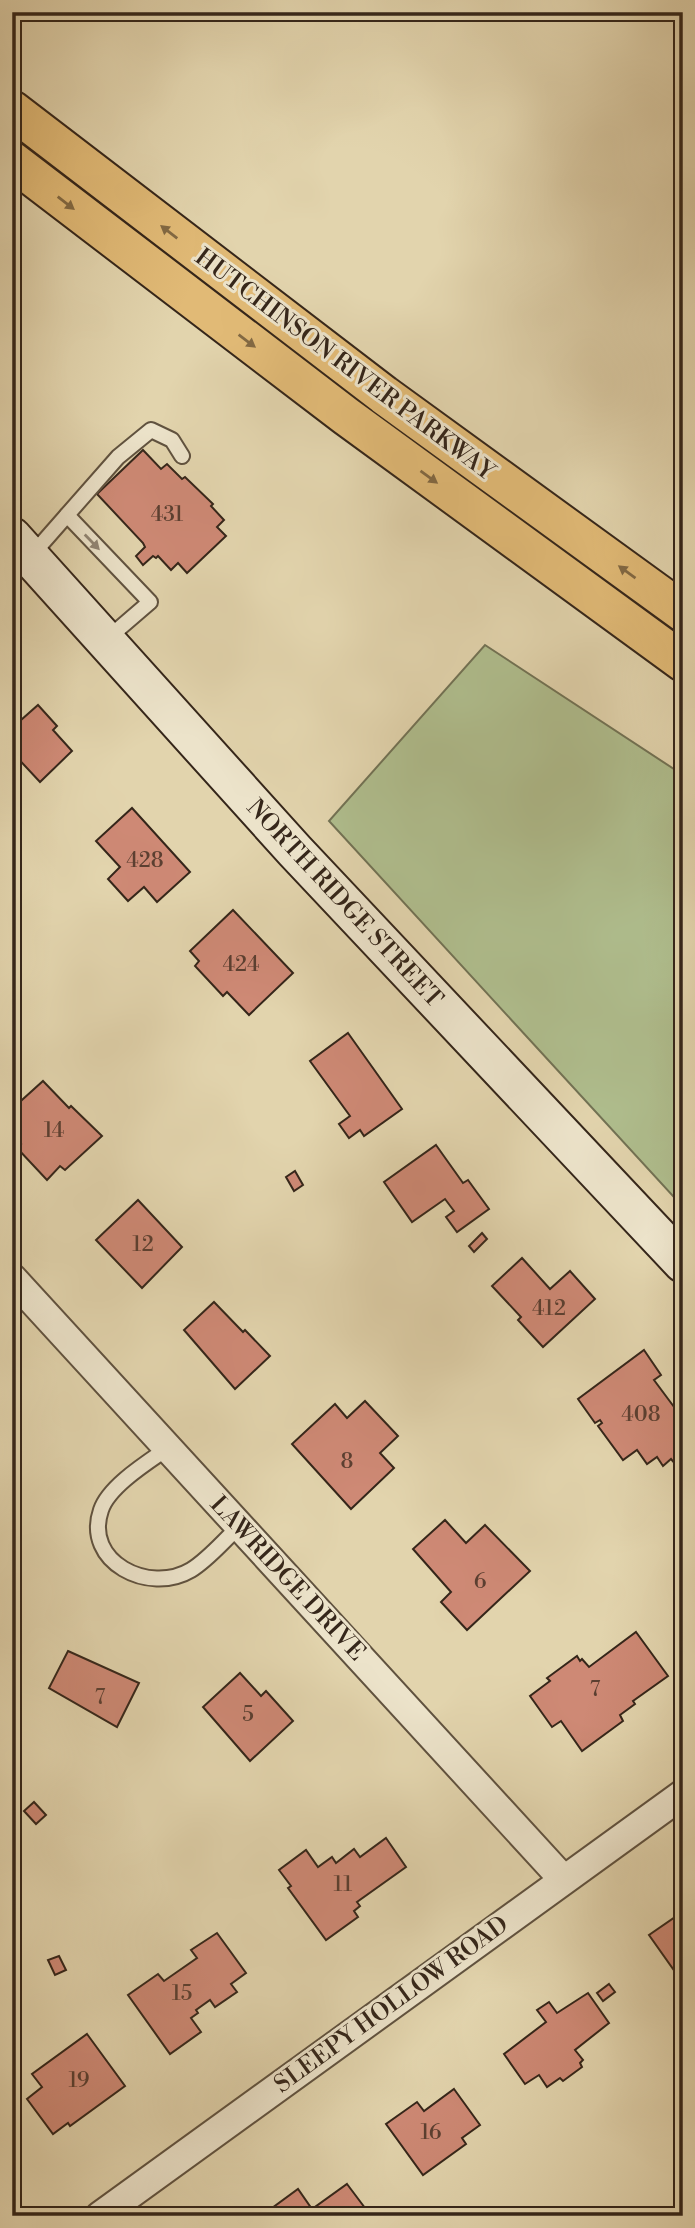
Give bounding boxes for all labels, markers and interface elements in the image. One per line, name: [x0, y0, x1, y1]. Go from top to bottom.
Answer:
one-way arrow: [57, 196, 75, 210]
one-way arrow: [161, 225, 179, 240]
street label: HUTCHINSON RIVER PARKWAY: [189, 242, 501, 488]
one-way arrow: [237, 334, 255, 349]
one-way arrow: [420, 470, 438, 484]
house number: 431: [151, 502, 183, 528]
one-way arrow: [84, 533, 101, 550]
one-way arrow: [618, 566, 636, 580]
street label: NORTH RIDGE STREET: [240, 793, 449, 1014]
house number: 428: [126, 848, 164, 874]
house number: 424: [222, 952, 260, 978]
house number: 14: [44, 1118, 64, 1144]
house number: 12: [132, 1232, 154, 1258]
house number: 412: [532, 1296, 566, 1322]
house number: 408: [621, 1402, 661, 1428]
house number: 8: [341, 1449, 353, 1475]
street label: LAWRIDGE DRIVE: [203, 1490, 371, 1667]
house number: 6: [474, 1569, 487, 1595]
house number: 7: [590, 1677, 601, 1703]
house number: 7: [95, 1685, 106, 1711]
house number: 5: [242, 1702, 254, 1728]
house number: 11: [334, 1872, 352, 1898]
street label: SLEEPY HOLLOW ROAD: [269, 1910, 515, 2100]
house number: 15: [172, 1981, 192, 2007]
house number: 19: [68, 2068, 90, 2094]
house number: 16: [420, 2120, 442, 2146]

